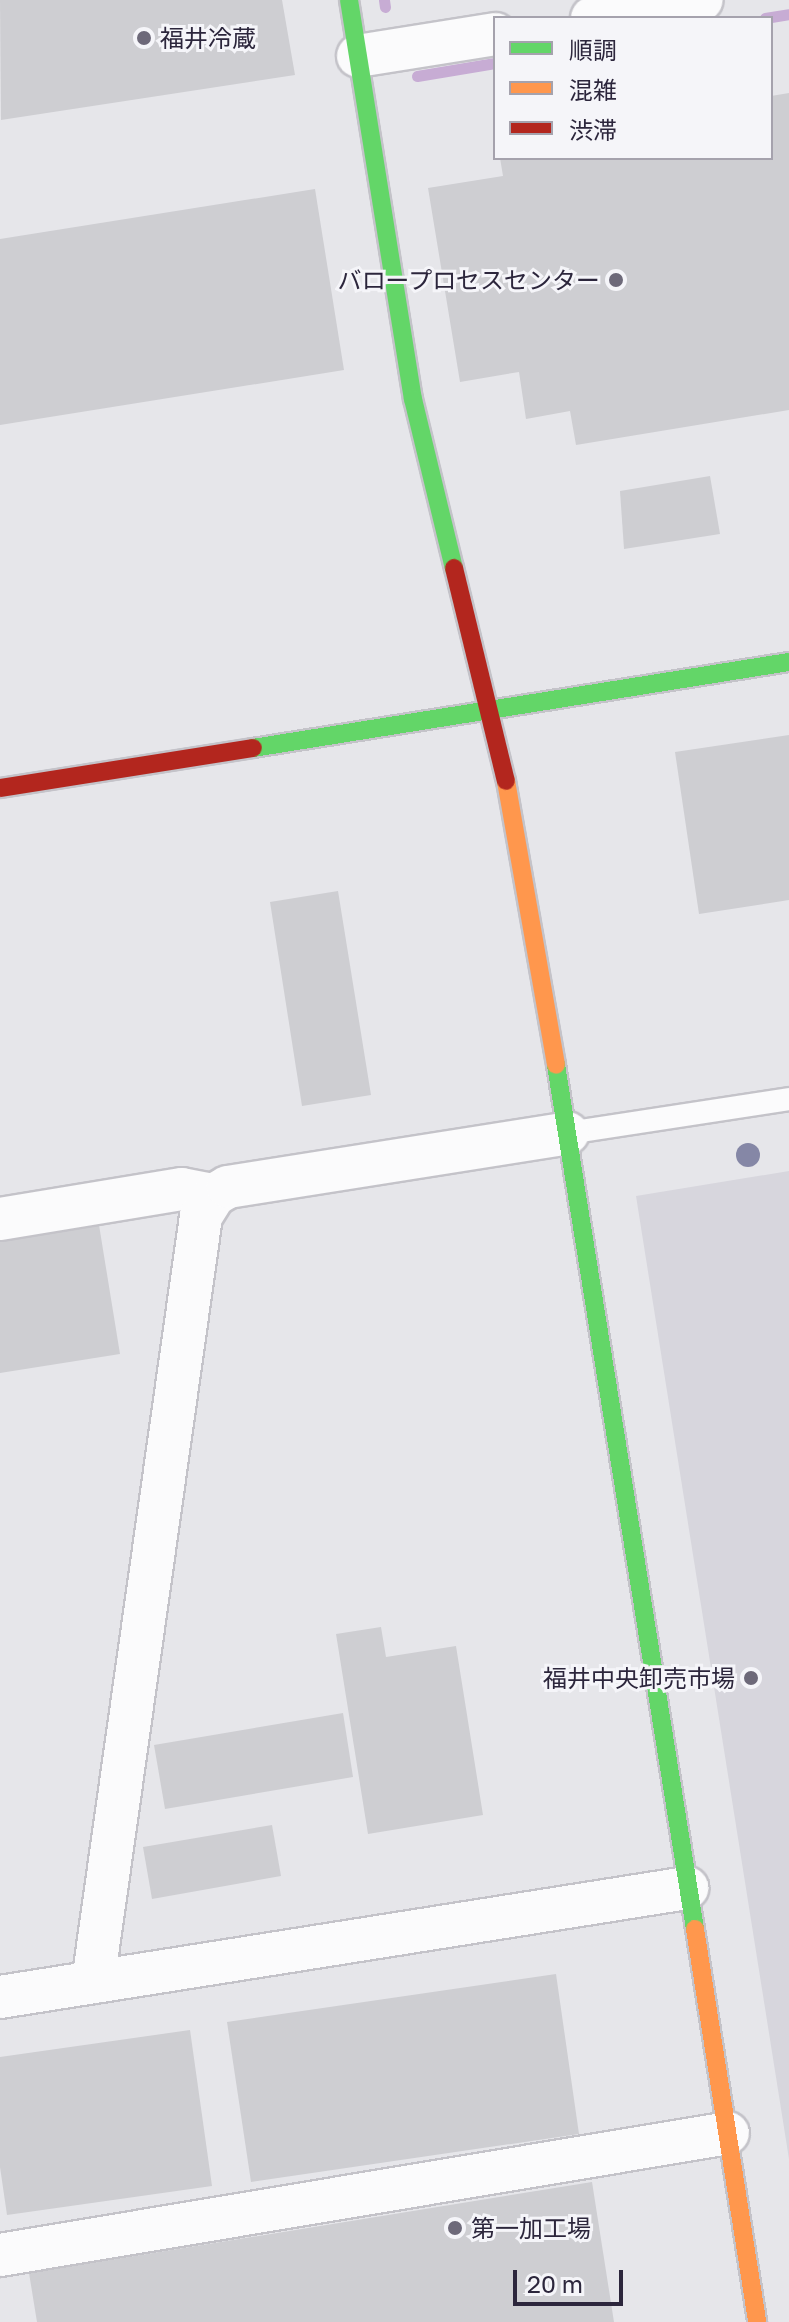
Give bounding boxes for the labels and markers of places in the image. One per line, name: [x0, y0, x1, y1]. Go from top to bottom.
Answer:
place label: 福井冷蔵: [160, 24, 256, 52]
marker: 福井冷蔵: [135, 29, 153, 47]
place label: バロープロセスセンター: [336, 266, 600, 294]
marker: バロープロセスセンター: [607, 271, 625, 289]
place label: 福井中央卸売市場: [543, 1664, 735, 1692]
marker: 福井中央卸売市場: [742, 1669, 760, 1687]
place label: 第一加工場: [471, 2214, 591, 2242]
marker: 第一加工場: [446, 2219, 464, 2237]

